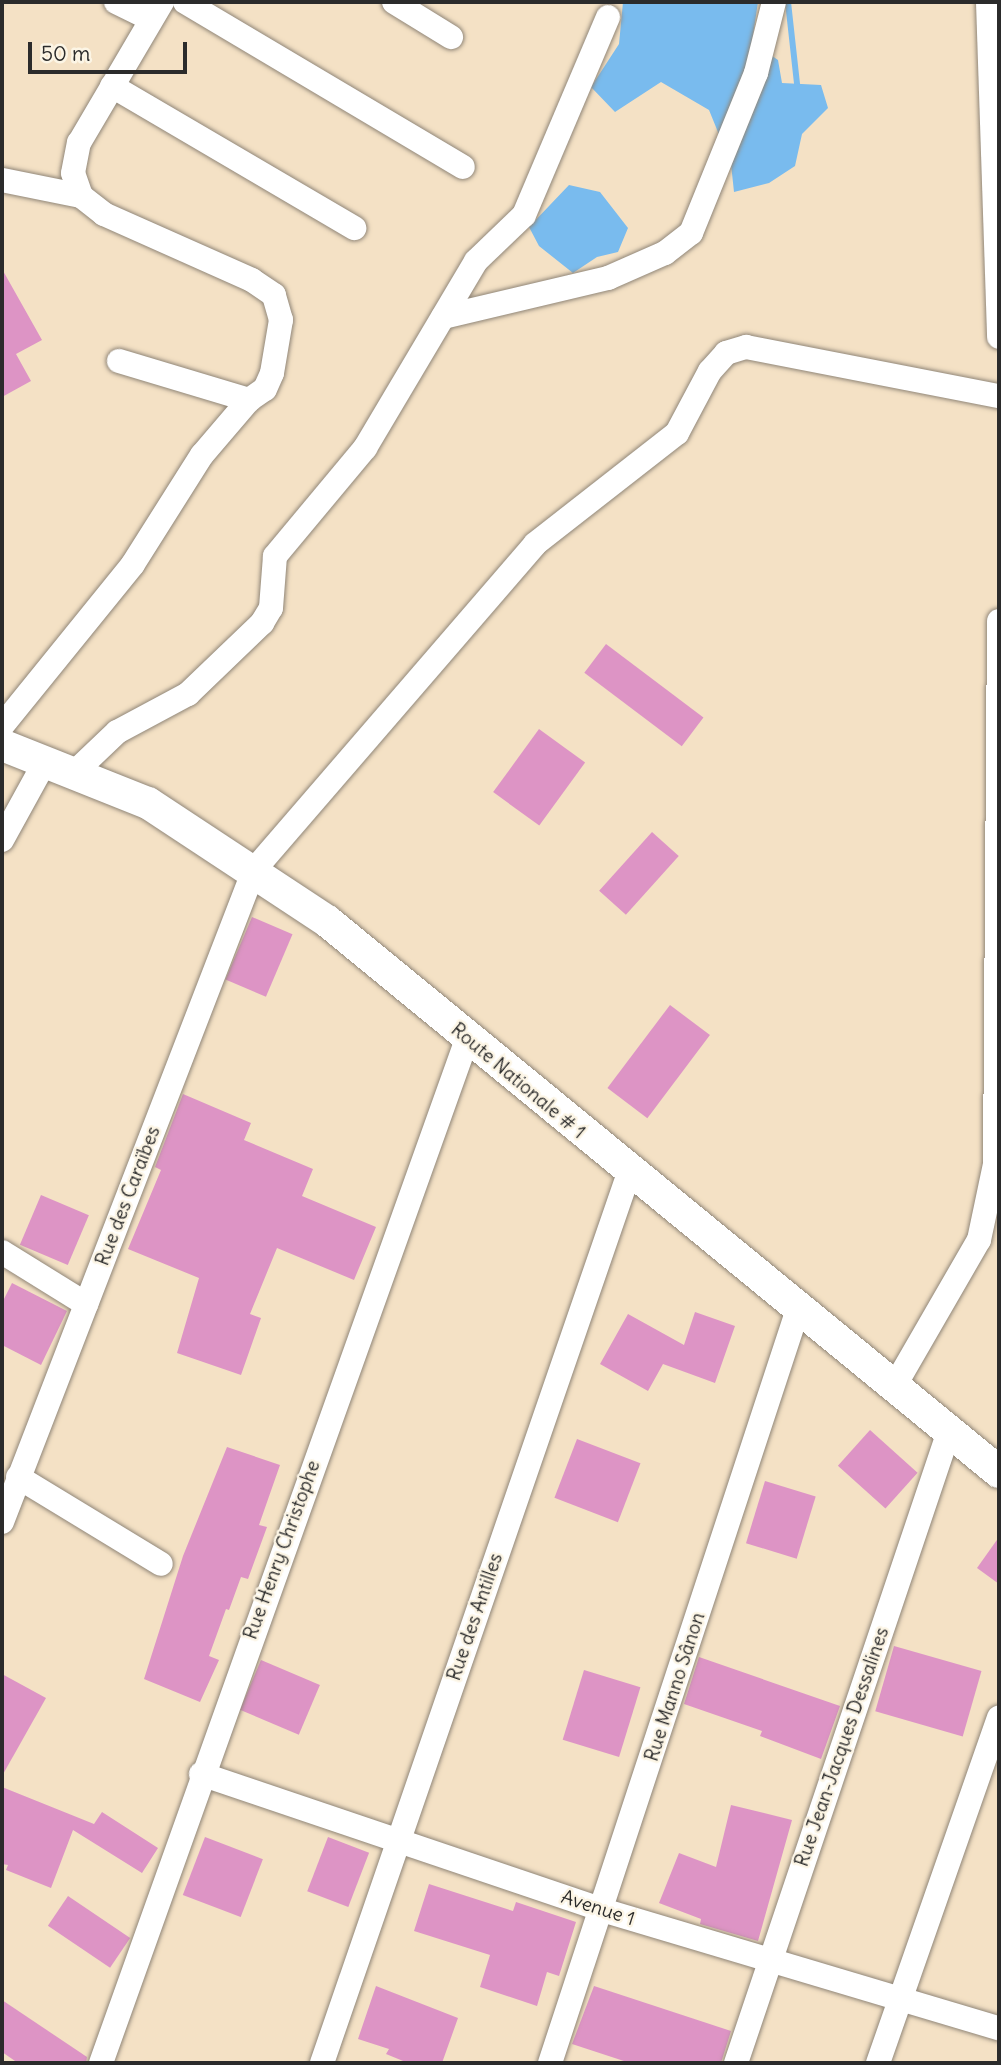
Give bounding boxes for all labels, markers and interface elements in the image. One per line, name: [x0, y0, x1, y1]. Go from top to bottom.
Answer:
scale bar: [32, 28, 191, 72]
text: 50 m: [41, 40, 90, 67]
street label: Route Nationale # 1: [446, 1018, 590, 1144]
street label: Rue des Caraïbes: [91, 1123, 165, 1269]
street label: Rue Henry Christophe: [239, 1457, 325, 1643]
street label: Rue des Antilles: [443, 1550, 507, 1684]
street label: Rue Manno Sânon: [640, 1610, 710, 1764]
street label: Rue Jean-Jacques Dessalines: [790, 1624, 894, 1870]
street label: Avenue 1: [558, 1885, 638, 1931]

